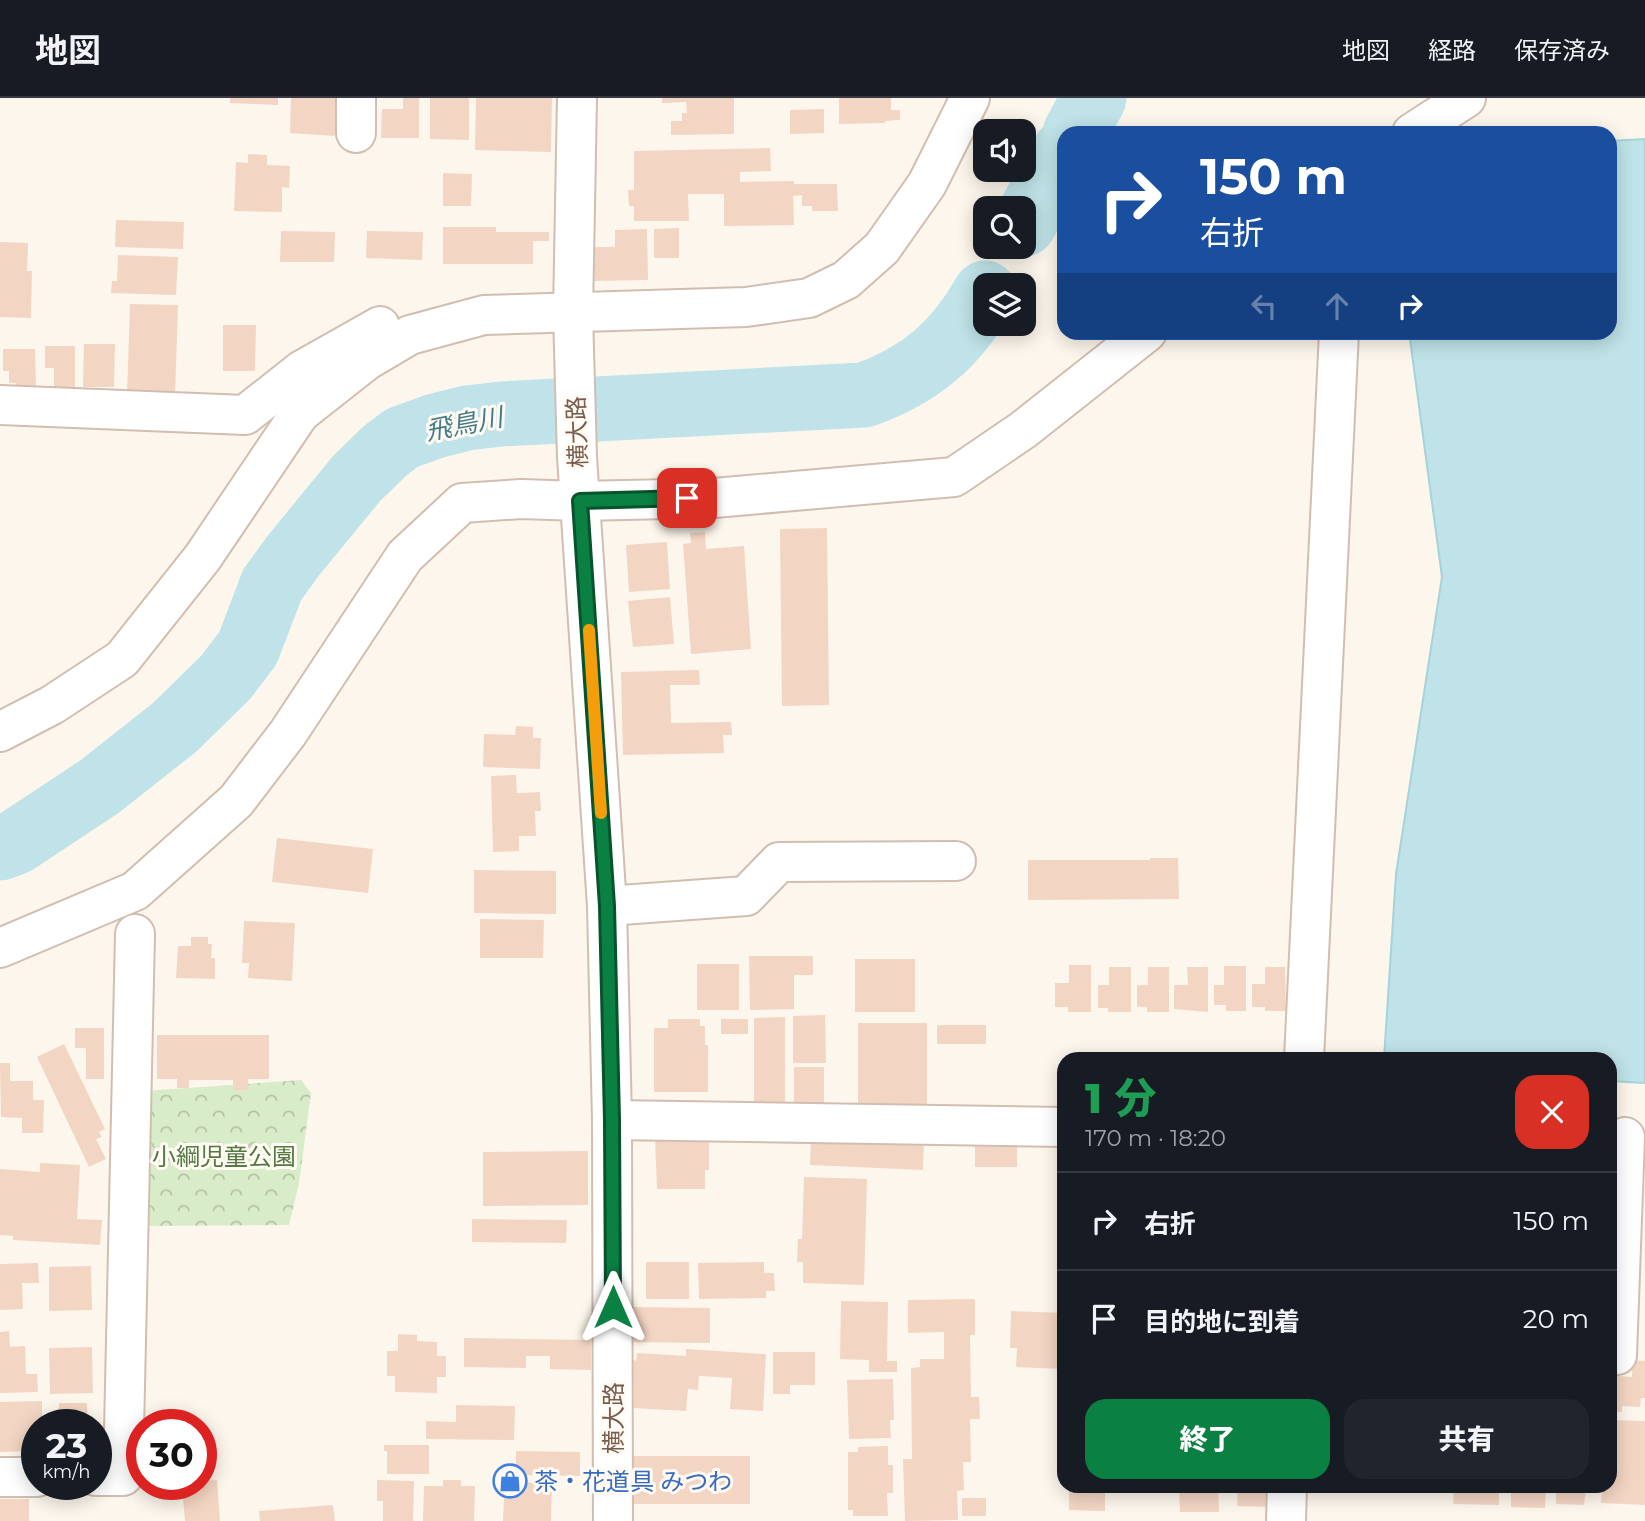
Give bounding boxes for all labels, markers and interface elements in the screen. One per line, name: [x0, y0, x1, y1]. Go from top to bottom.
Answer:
text: 地図: [35, 30, 101, 70]
text: 地図: [1342, 36, 1390, 65]
text: 経路: [1428, 36, 1476, 65]
text: 保存済み: [1514, 36, 1610, 65]
map controls: [973, 119, 1036, 336]
button: sound: [973, 119, 1036, 182]
text: 150 m: [1200, 147, 1347, 206]
icon: right: [1085, 154, 1176, 245]
button: search: [973, 196, 1036, 259]
text: 右折: [1200, 213, 1264, 252]
button: layers: [973, 273, 1036, 336]
icon: left: [1245, 287, 1283, 325]
icon: ahead: [1318, 287, 1356, 325]
icon: right: [1391, 287, 1429, 325]
street label: 横大路: [561, 396, 593, 468]
water label: 飛鳥川: [423, 400, 508, 447]
pin: [657, 468, 717, 528]
icon: arrive: [668, 479, 706, 517]
text: 1 分: [1085, 1072, 1156, 1124]
button: close: [1515, 1075, 1589, 1149]
text: 170 m · 18:20: [1085, 1124, 1226, 1152]
park label: 小綱児童公園: [152, 1142, 296, 1171]
icon: right: [1085, 1202, 1123, 1240]
text: 150 m: [1513, 1205, 1589, 1237]
text: 右折: [1144, 1208, 1196, 1240]
position arrow: [576, 1270, 650, 1344]
icon: arrive: [1085, 1300, 1123, 1338]
text: 20 m: [1523, 1303, 1589, 1335]
text: 目的地に到着: [1144, 1306, 1300, 1338]
street label: 横大路: [599, 1382, 628, 1454]
button: 終了: [1085, 1399, 1330, 1479]
button: 共有: [1344, 1399, 1589, 1479]
speed limit sign: 30: [126, 1409, 217, 1500]
text: 23: [46, 1424, 87, 1467]
text: km/h: [42, 1461, 91, 1483]
shop icon: 茶・花道具 みつわ: [491, 1462, 529, 1500]
place label: 茶・花道具 みつわ: [534, 1467, 732, 1496]

